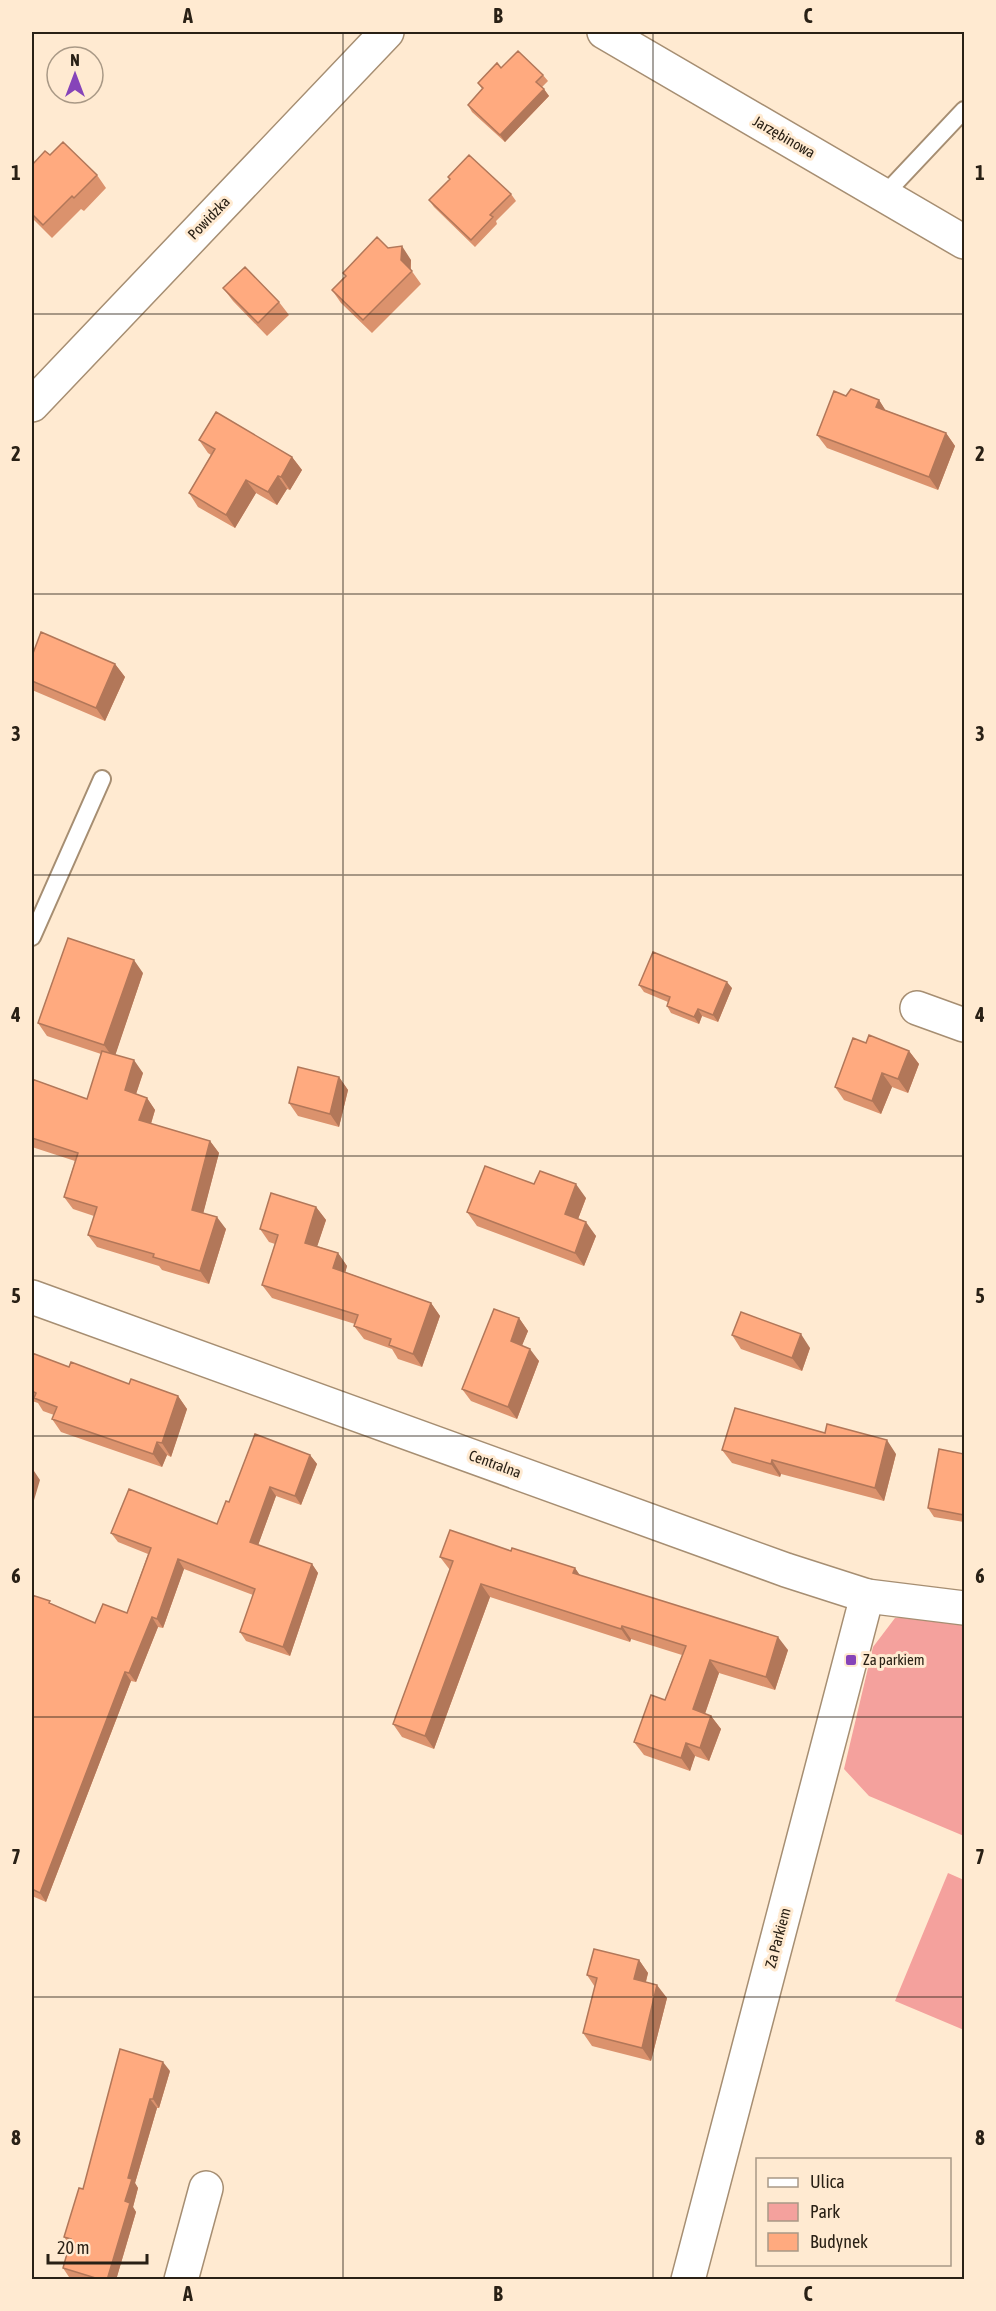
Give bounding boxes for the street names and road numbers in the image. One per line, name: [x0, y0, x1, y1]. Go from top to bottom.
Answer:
street label: Jarzębinowa: [750, 112, 818, 161]
street label: Powidzka: [184, 193, 233, 242]
street label: Centralna: [467, 1446, 524, 1481]
street label: Za Parkiem: [761, 1906, 794, 1970]

